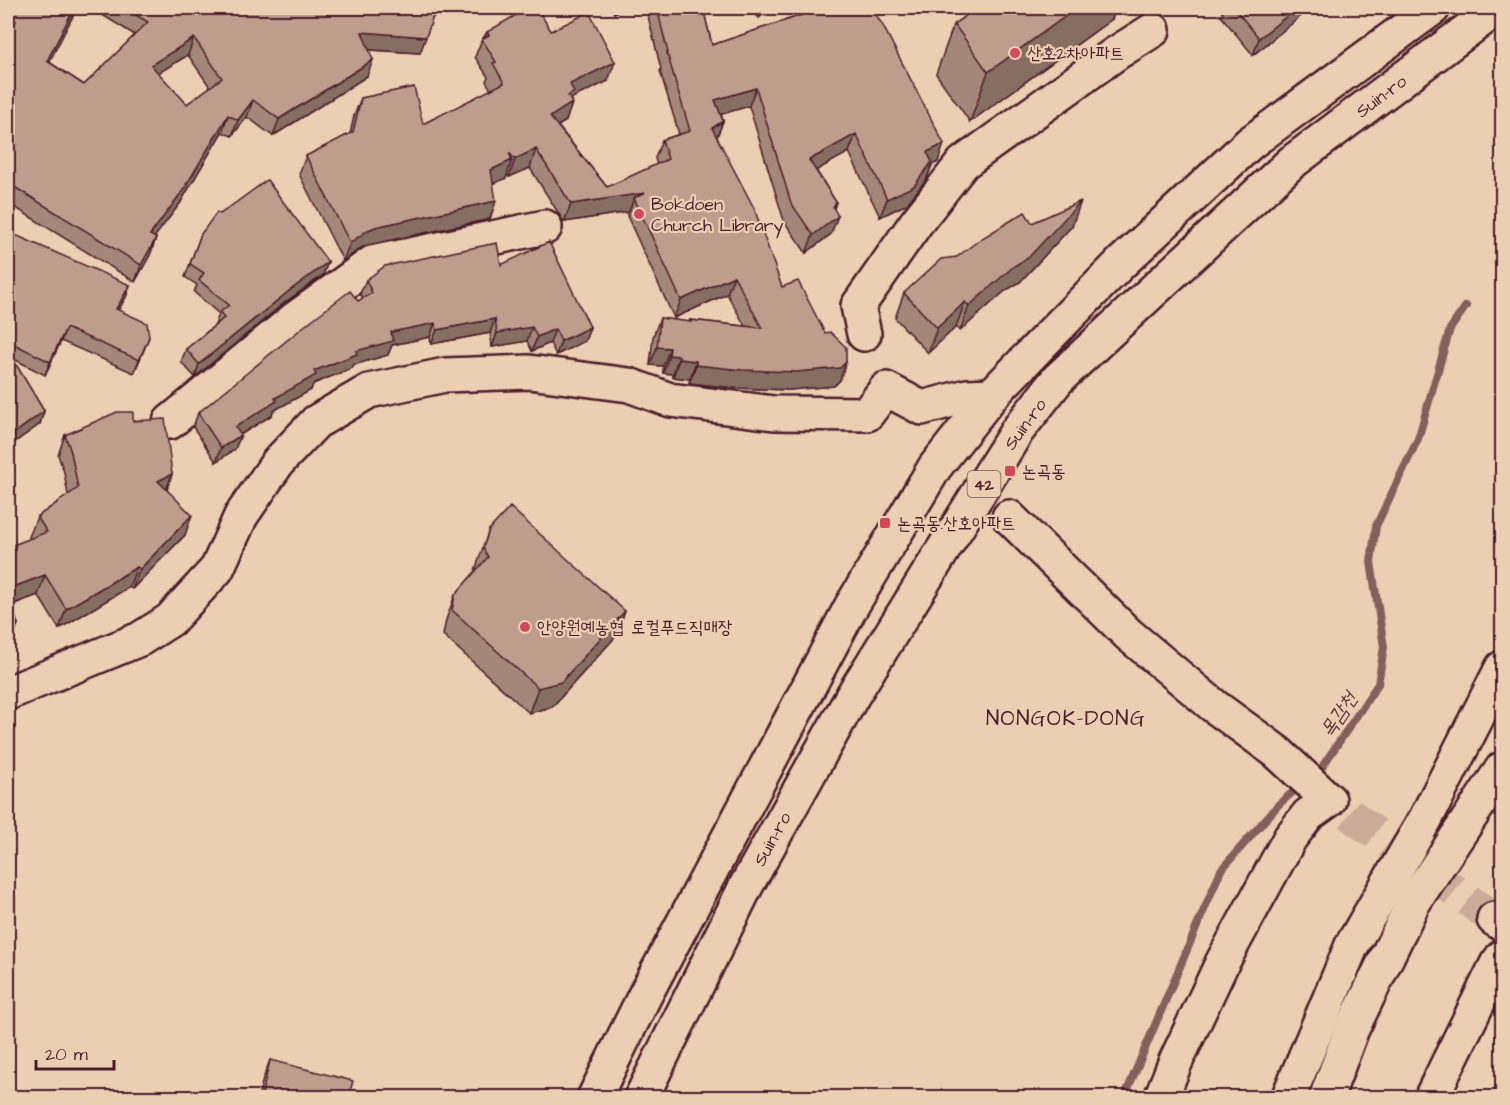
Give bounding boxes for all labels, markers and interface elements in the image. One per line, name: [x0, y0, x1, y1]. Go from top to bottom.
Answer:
place label: 산호2차아파트: [1027, 41, 1124, 66]
marker: 산호2차아파트: [1008, 46, 1022, 60]
street label: Suin-ro: [1351, 69, 1412, 124]
place label: Bokdoen Church Library: [651, 192, 784, 239]
marker: Bokdoen Church Library: [632, 207, 646, 221]
street label: Suin-ro: [998, 393, 1053, 455]
place label: 논곡동: [1022, 459, 1065, 484]
marker: 논곡동: [1003, 464, 1017, 478]
road number: 42: [968, 471, 1000, 497]
place label: 논곡동.산호아파트: [897, 511, 1015, 536]
marker: 논곡동.산호아파트: [878, 516, 892, 530]
place label: 안양원예농협 로컬푸드직매장: [537, 615, 733, 640]
marker: 안양원예농협 로컬푸드직매장: [518, 620, 532, 634]
water label: 목감천: [1314, 685, 1365, 742]
district label: NONGOK-DONG: [986, 704, 1146, 733]
street label: Suin-ro: [747, 808, 797, 871]
scale bar: [36, 1033, 114, 1071]
text: 20 m: [45, 1042, 88, 1067]

